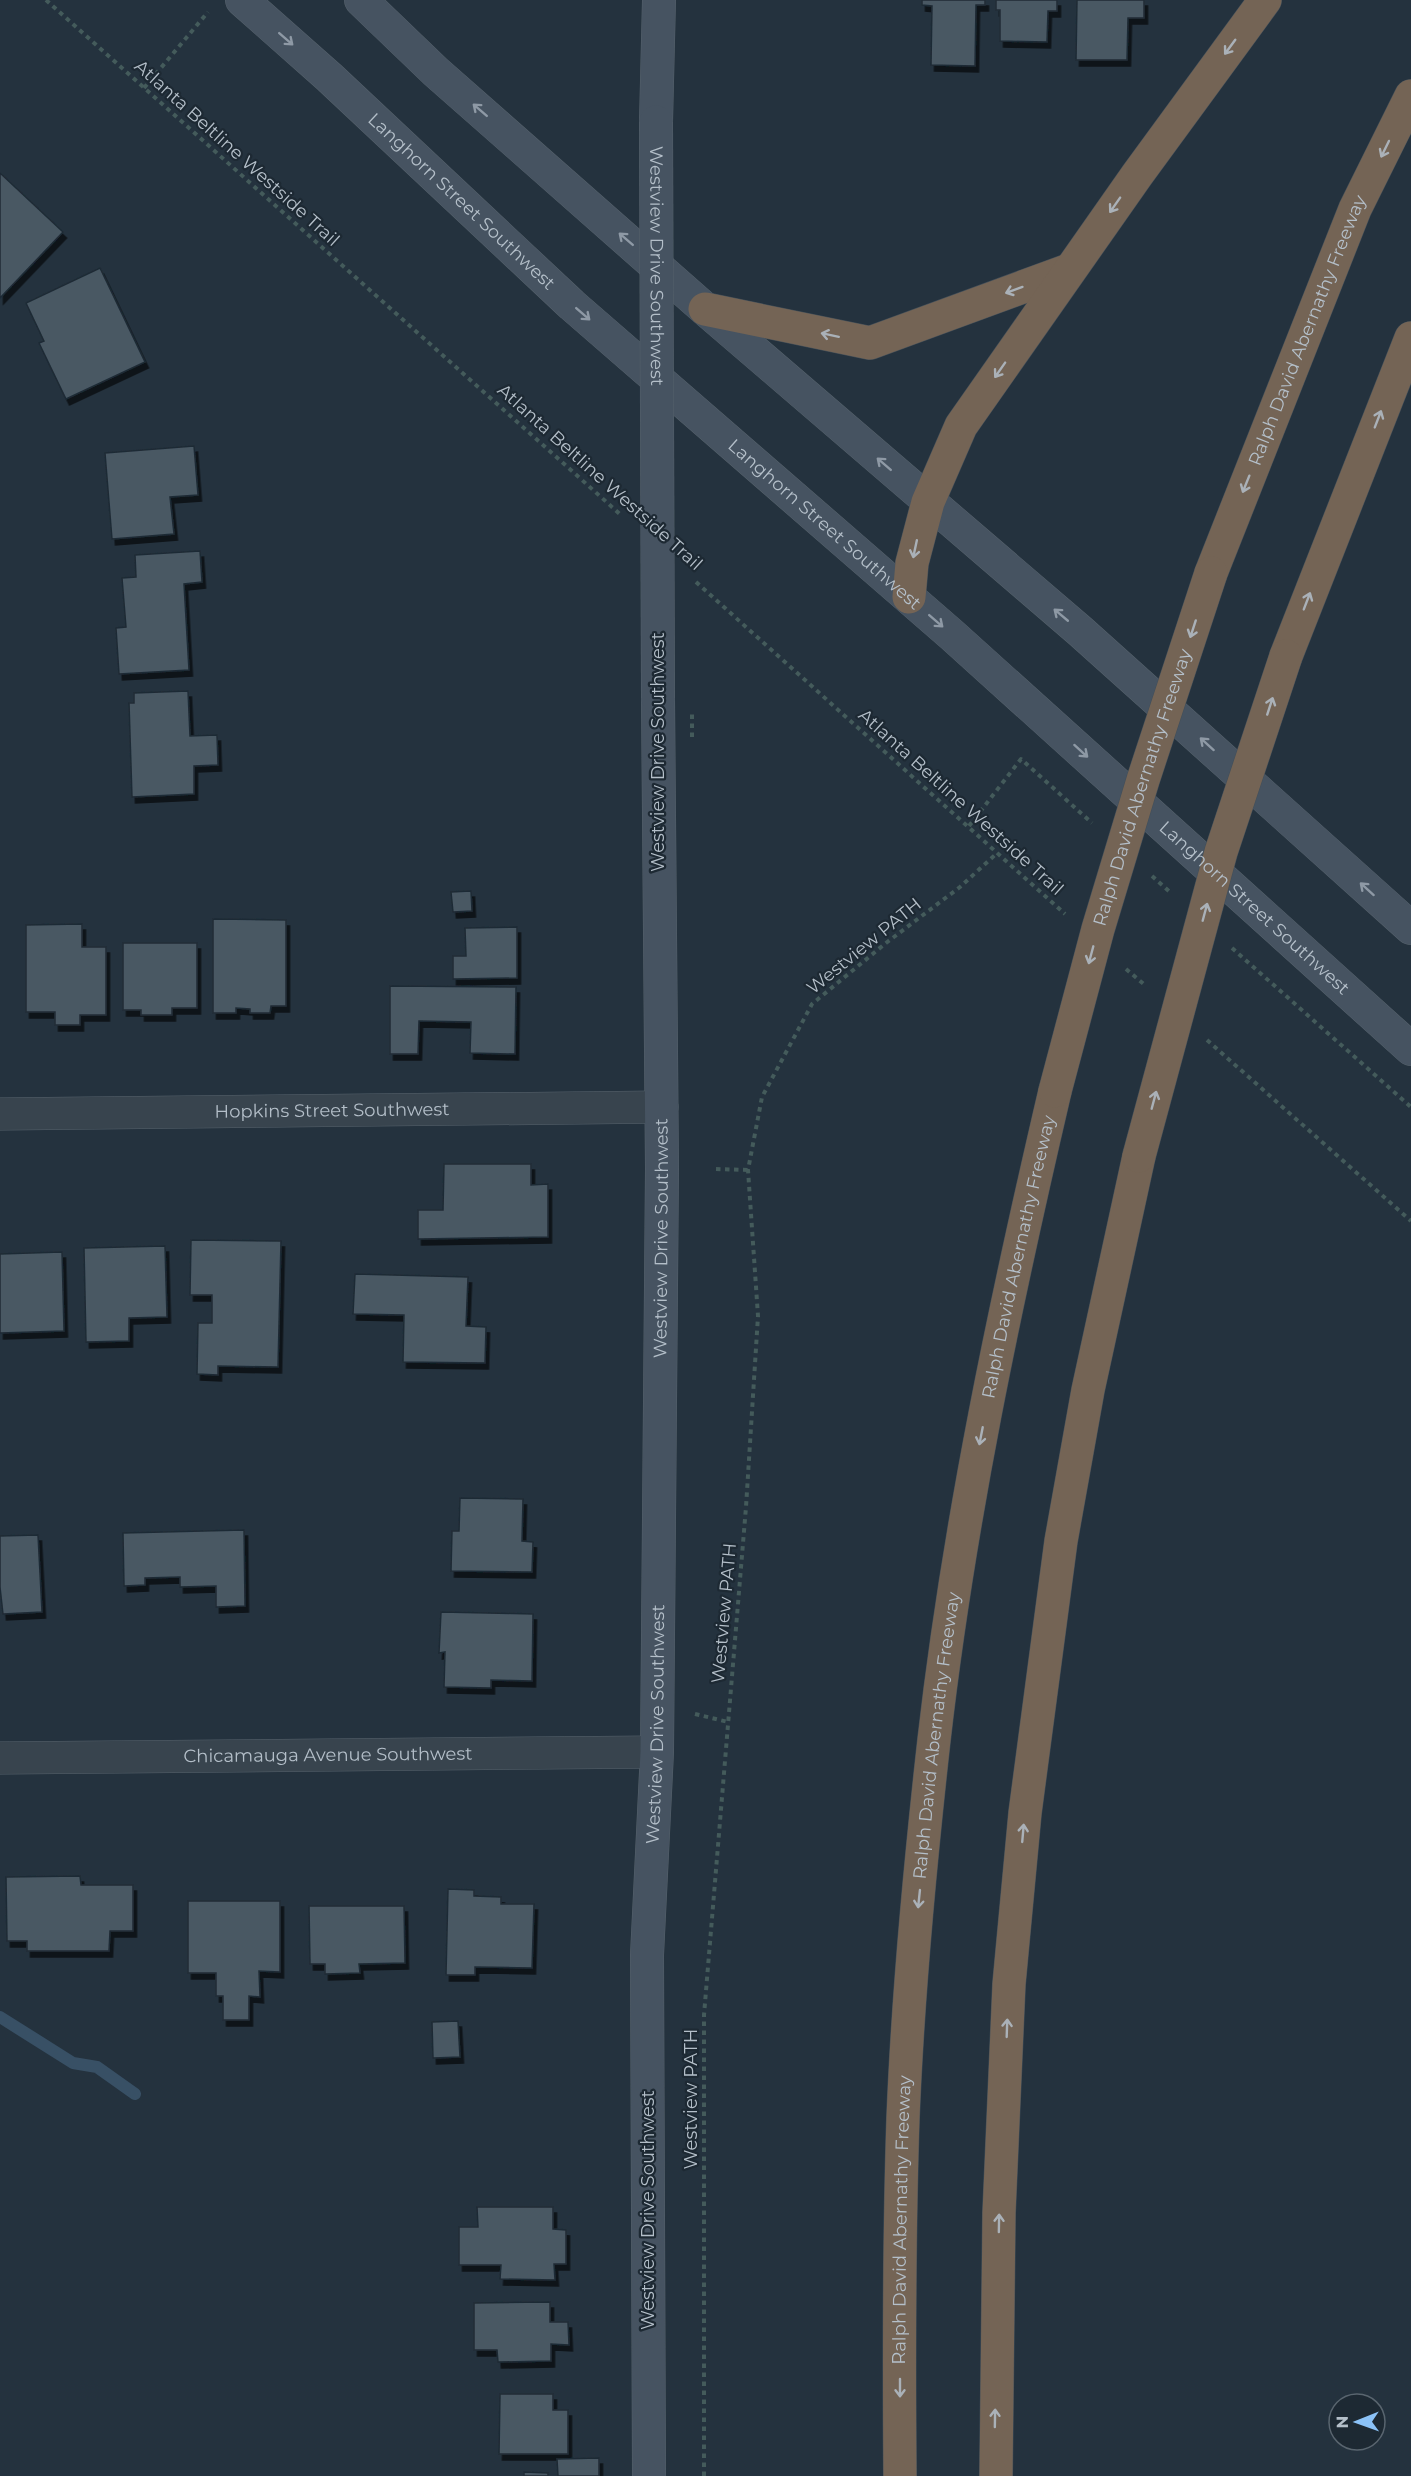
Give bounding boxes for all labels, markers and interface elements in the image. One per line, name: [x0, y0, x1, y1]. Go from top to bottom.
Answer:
one-way arrow: [278, 32, 293, 46]
one-way arrow: [1224, 39, 1236, 55]
street label: Atlanta Beltline Westside Trail: [130, 55, 344, 251]
one-way arrow: [472, 103, 487, 117]
street label: Langhorn Street Southwest: [363, 108, 560, 295]
one-way arrow: [1379, 139, 1390, 157]
street label: Westview Drive Southwest: [645, 146, 668, 386]
street label: Ralph David Abernathy Freeway: [1244, 191, 1371, 469]
one-way arrow: [1109, 196, 1121, 212]
one-way arrow: [619, 232, 634, 246]
one-way arrow: [1006, 286, 1024, 297]
one-way arrow: [575, 307, 590, 321]
one-way arrow: [820, 329, 840, 340]
one-way arrow: [994, 361, 1006, 378]
street label: Atlanta Beltline Westside Trail: [493, 379, 707, 575]
one-way arrow: [1373, 411, 1384, 429]
street label: Langhorn Street Southwest: [724, 435, 926, 614]
one-way arrow: [876, 457, 892, 470]
one-way arrow: [1240, 474, 1251, 493]
one-way arrow: [909, 539, 921, 558]
one-way arrow: [1302, 592, 1313, 611]
one-way arrow: [1053, 608, 1069, 621]
one-way arrow: [928, 614, 943, 628]
one-way arrow: [1186, 619, 1197, 638]
street label: Westview Drive Southwest: [647, 632, 669, 872]
street label: Ralph David Abernathy Freeway: [1089, 646, 1196, 929]
one-way arrow: [1265, 697, 1276, 716]
street label: Atlanta Beltline Westside Trail: [854, 704, 1068, 900]
one-way arrow: [1200, 737, 1215, 751]
one-way arrow: [1073, 744, 1088, 758]
street label: Langhorn Street Southwest: [1155, 816, 1354, 999]
one-way arrow: [1360, 882, 1375, 896]
street label: Westview PATH: [802, 893, 926, 999]
one-way arrow: [1200, 903, 1211, 922]
one-way arrow: [1085, 945, 1096, 964]
one-way arrow: [1148, 1091, 1160, 1110]
street label: Hopkins Street Southwest: [214, 1098, 450, 1123]
street label: Ralph David Abernathy Freeway: [977, 1113, 1060, 1400]
street label: Westview Drive Southwest: [649, 1118, 673, 1358]
one-way arrow: [975, 1425, 986, 1445]
street label: Westview PATH: [707, 1542, 741, 1684]
street label: Ralph David Abernathy Freeway: [909, 1590, 965, 1880]
street label: Westview Drive Southwest: [641, 1604, 669, 1845]
street label: Chicamauga Avenue Southwest: [183, 1743, 473, 1767]
one-way arrow: [1018, 1824, 1029, 1844]
one-way arrow: [913, 1889, 924, 1909]
one-way arrow: [1001, 2018, 1012, 2038]
street label: Westview PATH: [680, 2029, 702, 2169]
street label: Ralph David Abernathy Freeway: [888, 2075, 916, 2365]
street label: Westview Drive Southwest: [637, 2090, 659, 2330]
one-way arrow: [993, 2213, 1005, 2233]
one-way arrow: [894, 2377, 906, 2397]
north arrow: [1327, 2392, 1387, 2452]
one-way arrow: [990, 2408, 1001, 2428]
text: N: [1333, 2416, 1352, 2429]

